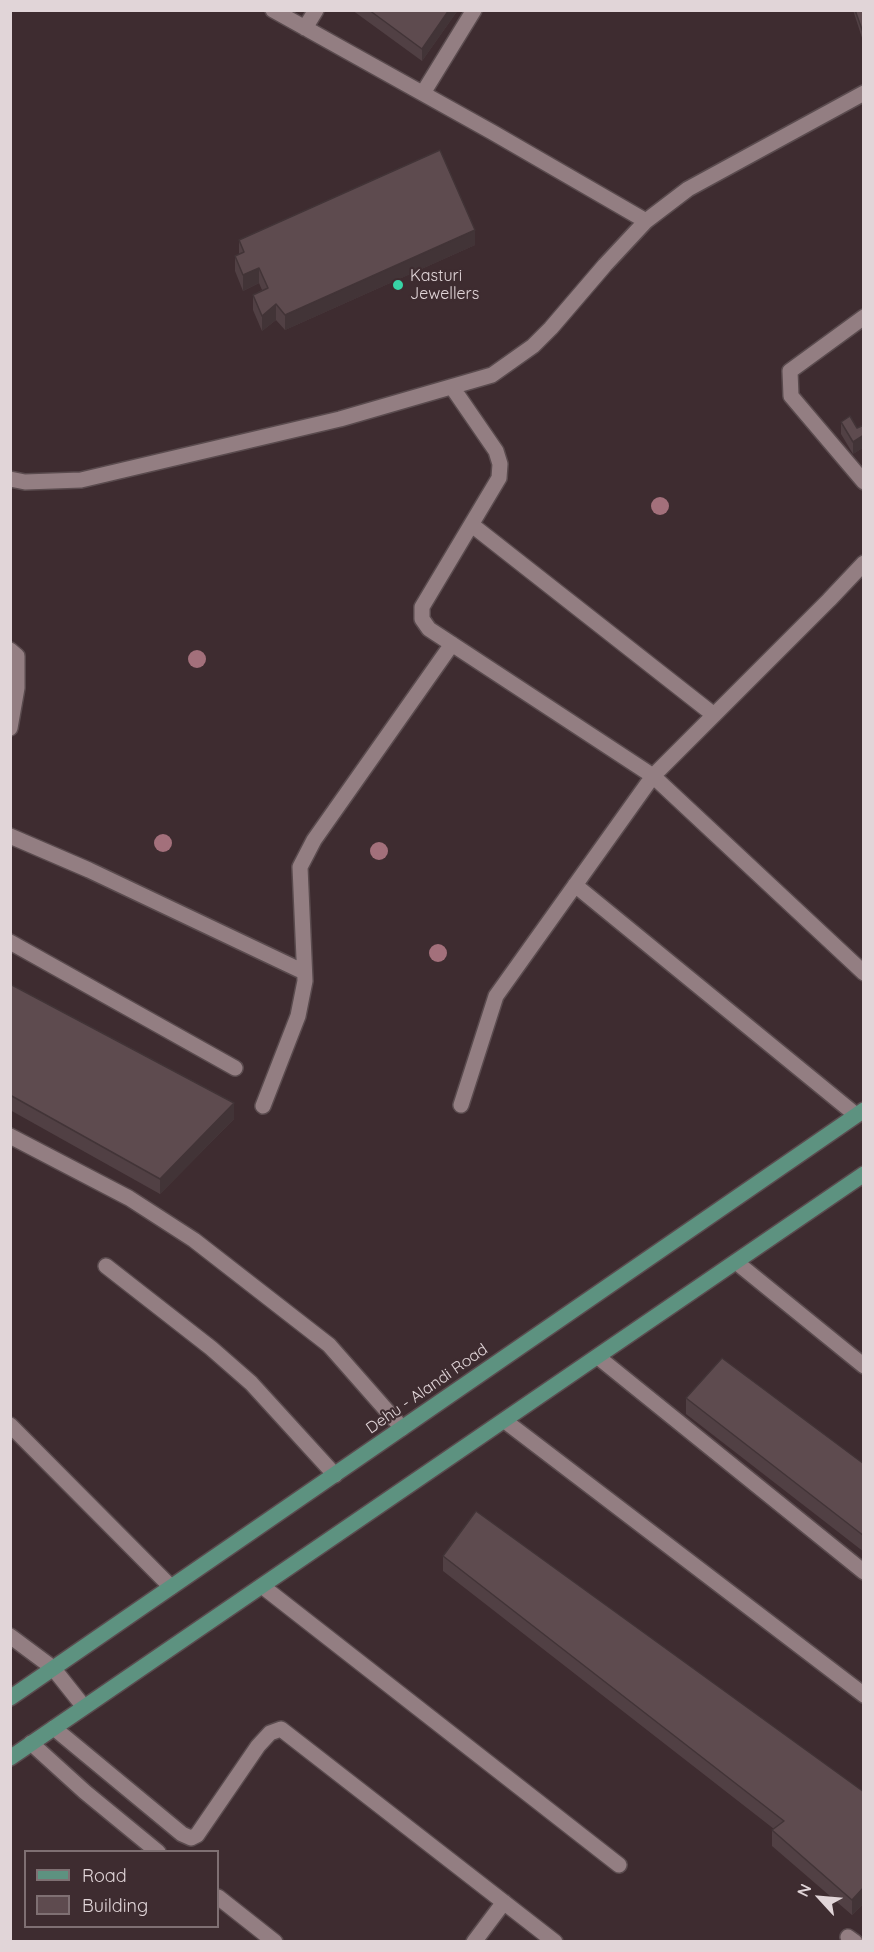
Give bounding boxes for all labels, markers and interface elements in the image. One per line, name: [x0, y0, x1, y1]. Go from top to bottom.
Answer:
place label: Kasturi Jewellers: [410, 266, 479, 304]
marker: Kasturi Jewellers: [391, 278, 405, 292]
street label: Dehu - Alandi Road: [363, 1340, 491, 1438]
legend: [24, 1850, 219, 1928]
text: Road: [82, 1864, 127, 1887]
north arrow: [790, 1868, 850, 1928]
text: N: [792, 1880, 815, 1900]
text: Building: [82, 1894, 148, 1917]

